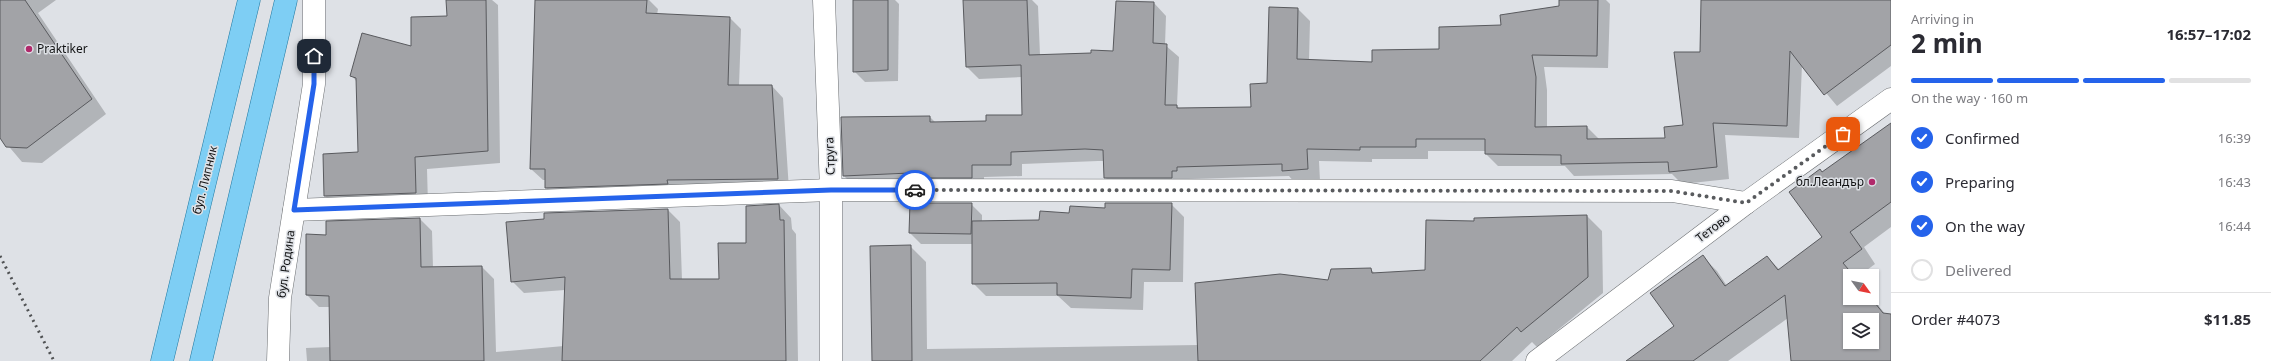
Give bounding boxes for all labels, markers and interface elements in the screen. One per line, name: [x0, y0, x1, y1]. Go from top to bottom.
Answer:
text: Arriving in: [1911, 10, 1974, 28]
text: 16:57–17:02: [2166, 24, 2251, 44]
text: 2 min: [1911, 25, 1983, 61]
pin: [297, 39, 331, 73]
place label: Praktiker: [37, 40, 88, 57]
marker: Praktiker: [24, 44, 34, 54]
icon: home: [303, 45, 325, 67]
text: On the way · 160 m: [1911, 89, 2028, 107]
pin: [1826, 117, 1860, 151]
icon: bag: [1832, 123, 1854, 145]
icon: check: [1911, 127, 1933, 149]
text: Confirmed: [1945, 128, 2020, 148]
text: 16:39: [2218, 129, 2251, 147]
street label: Струга: [820, 137, 839, 175]
street label: бул. Липник: [188, 143, 221, 216]
courier: [895, 170, 935, 210]
icon: check: [1911, 171, 1933, 193]
text: Preparing: [1945, 172, 2015, 192]
place label: бл.Леандър: [1796, 173, 1864, 190]
text: 16:43: [2218, 173, 2251, 191]
marker: бл.Леандър: [1867, 177, 1877, 187]
icon: car: [904, 179, 926, 201]
street label: Тетово: [1692, 209, 1733, 246]
icon: check: [1911, 215, 1933, 237]
text: On the way: [1945, 216, 2025, 236]
text: 16:44: [2218, 217, 2251, 235]
street label: бул. Родина: [272, 229, 299, 299]
text: Delivered: [1945, 260, 2012, 280]
north arrow: [1843, 269, 1879, 305]
map controls: [1843, 269, 1879, 349]
text: Order #4073: [1911, 309, 2000, 329]
text: $11.85: [2204, 309, 2251, 329]
button: layers: [1843, 313, 1879, 349]

